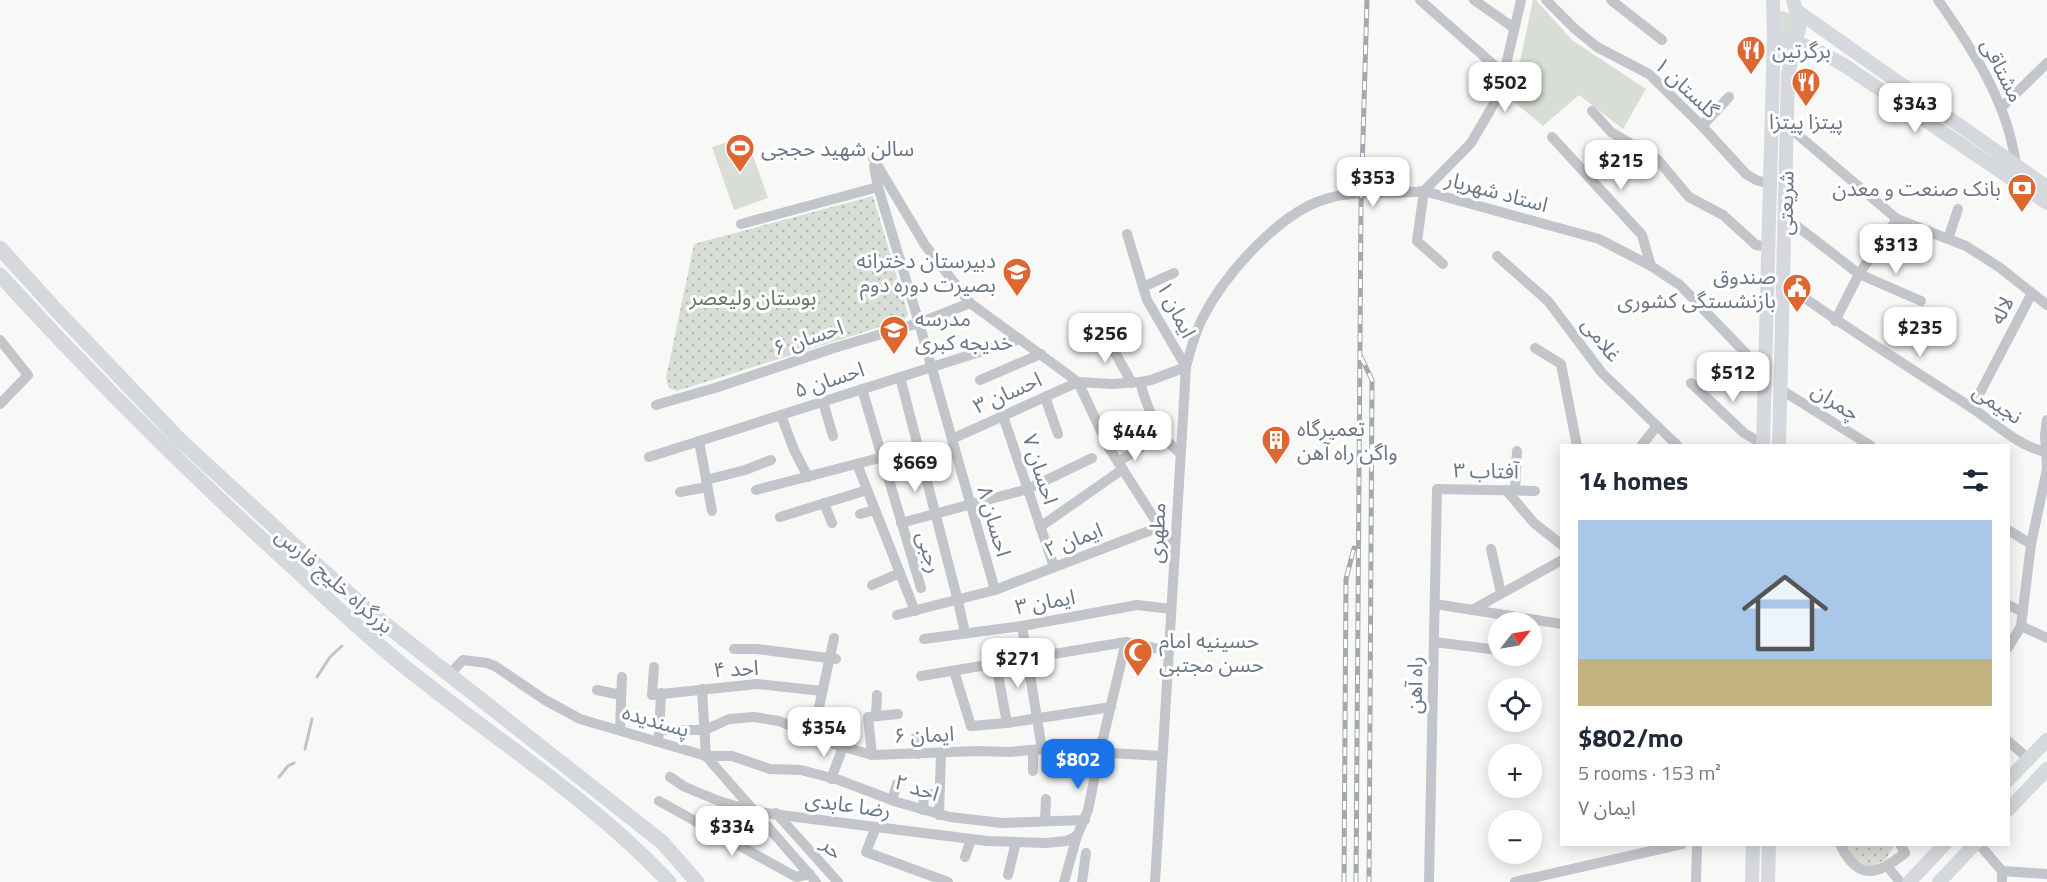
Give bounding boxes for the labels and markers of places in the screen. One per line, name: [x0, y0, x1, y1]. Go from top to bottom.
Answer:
restaurant icon: برگرتین: [1735, 34, 1767, 76]
place label: برگرتین: [1772, 34, 1831, 66]
pin: $502: [1469, 62, 1541, 113]
restaurant icon: پیتزا پیتزا: [1790, 66, 1822, 108]
pin: $343: [1879, 83, 1951, 134]
place label: پیتزا پیتزا: [1769, 105, 1843, 137]
sports icon: سالن شهید حججی: [724, 132, 756, 174]
place label: سالن شهید حججی: [761, 132, 914, 164]
pin: $215: [1585, 140, 1657, 191]
pin: $353: [1337, 157, 1409, 208]
place label: بانک صنعت و معدن: [1832, 172, 2001, 204]
bank icon: بانک صنعت و معدن: [2006, 172, 2038, 214]
pin: $313: [1860, 224, 1932, 275]
place label: دبیرستان دخترانه بصیرت دوره دوم: [857, 244, 996, 301]
school or university icon: دبیرستان دخترانه بصیرت دوره دوم: [1001, 256, 1033, 298]
place label: صندوق بازنشستگی کشوری: [1617, 260, 1776, 316]
public building icon: صندوق بازنشستگی کشوری: [1781, 272, 1813, 314]
place label: مدرسه خدیجه کبری: [915, 302, 1013, 358]
pin: $235: [1884, 307, 1956, 358]
pin: $256: [1069, 313, 1141, 364]
school or university icon: مدرسه خدیجه کبری: [878, 314, 910, 356]
pin: $512: [1697, 352, 1769, 403]
pin: $444: [1099, 411, 1171, 462]
place label: تعمیرگاه واگن راه آهن: [1297, 412, 1398, 468]
building icon: تعمیرگاه واگن راه آهن: [1260, 424, 1292, 466]
pin: $669: [879, 442, 951, 493]
place label: حسینیه امام حسن مجتبی: [1159, 624, 1264, 680]
mosque icon: حسینیه امام حسن مجتبی: [1122, 636, 1154, 678]
pin: $271: [982, 638, 1054, 689]
pin: $354: [788, 707, 860, 758]
pin: $802: [1042, 739, 1114, 790]
pin: $334: [696, 806, 768, 857]

